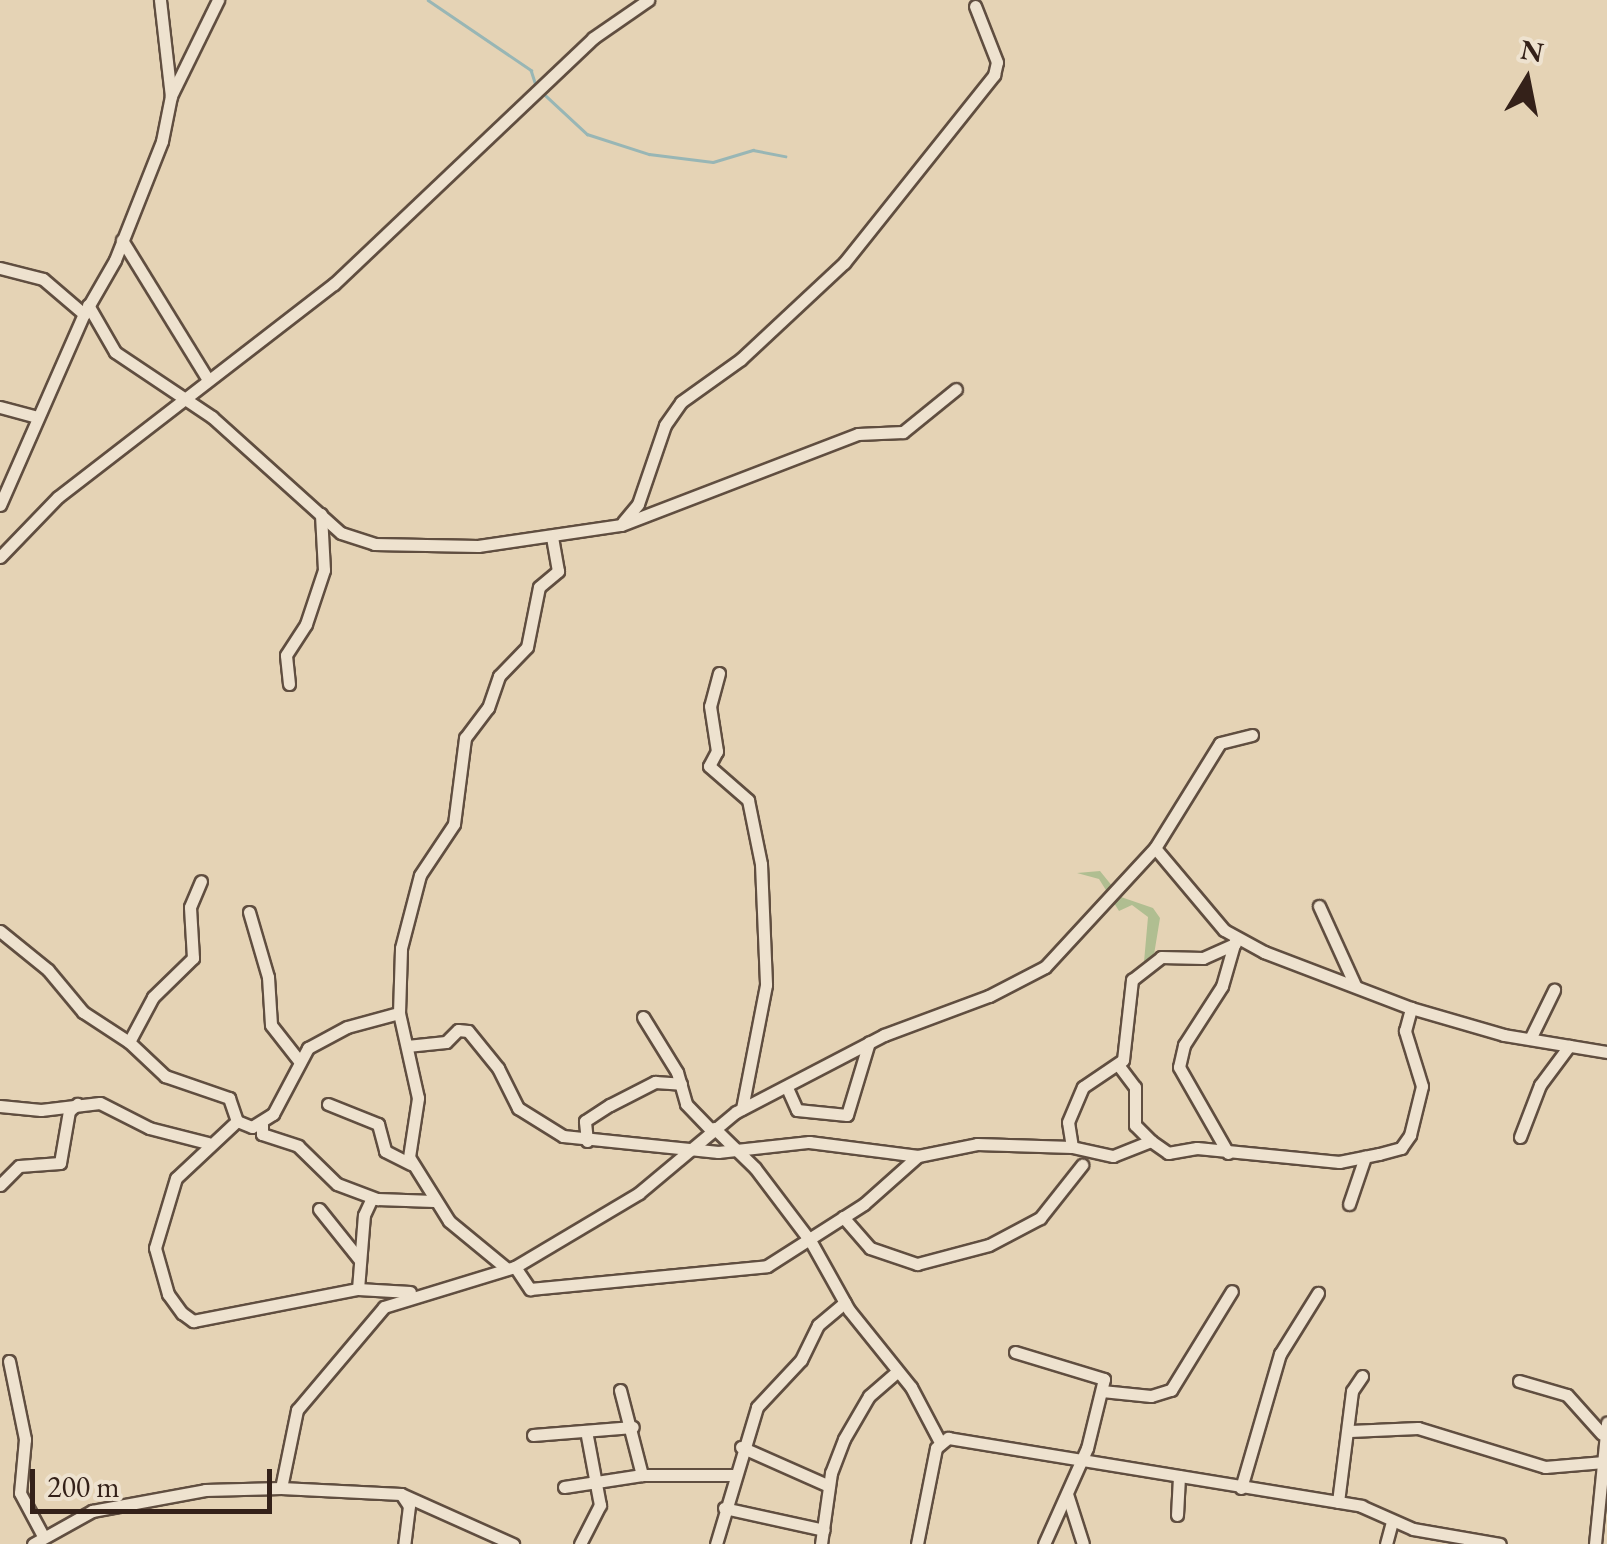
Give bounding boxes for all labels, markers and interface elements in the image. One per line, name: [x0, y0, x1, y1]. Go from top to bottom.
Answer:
north arrow: [1477, 30, 1577, 130]
text: N: [1518, 31, 1546, 70]
scale bar: [35, 1449, 278, 1511]
text: 200 m: [47, 1467, 120, 1506]

